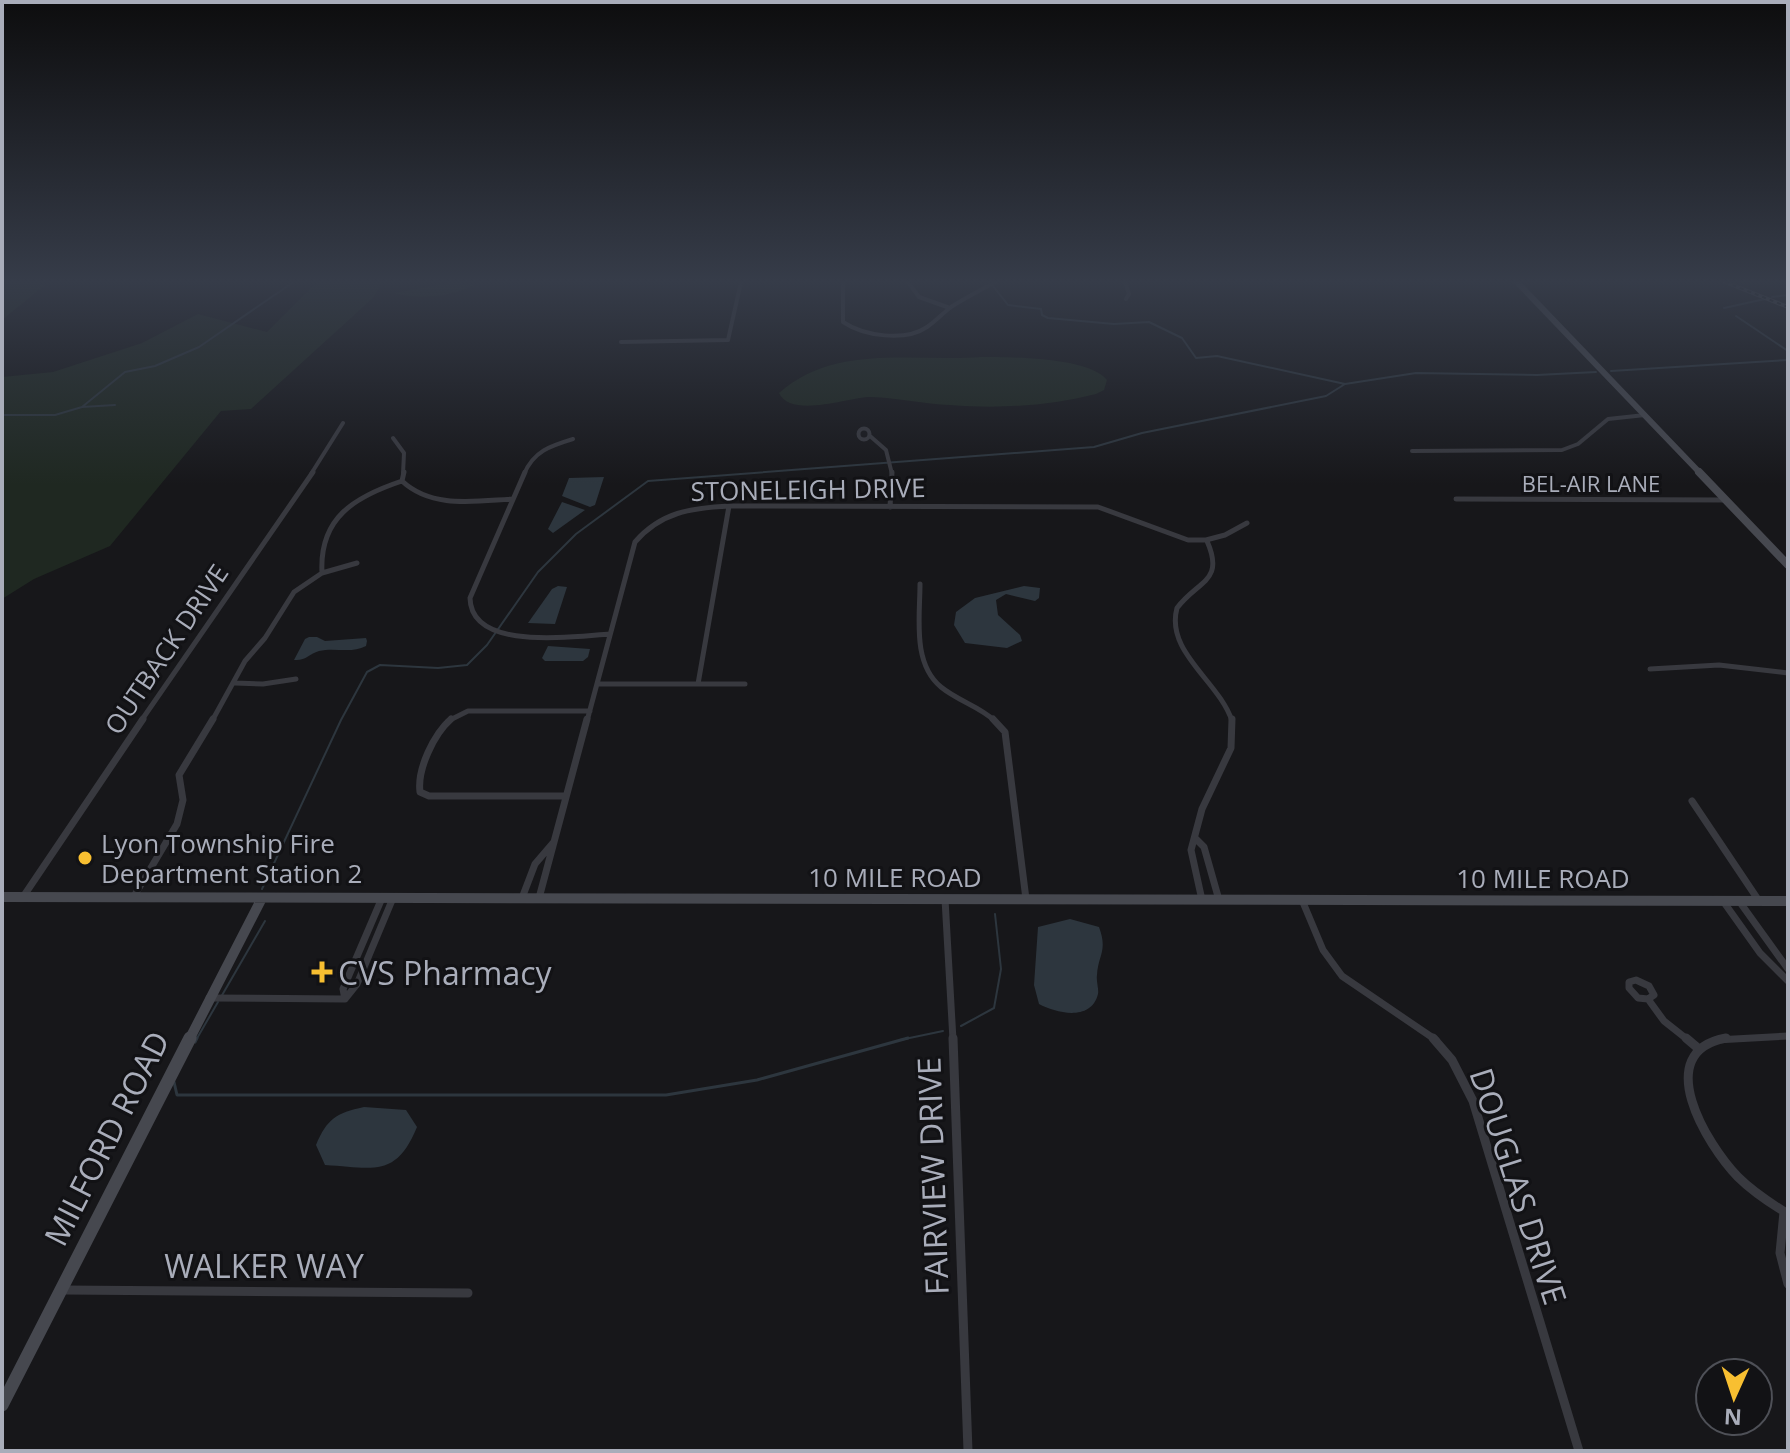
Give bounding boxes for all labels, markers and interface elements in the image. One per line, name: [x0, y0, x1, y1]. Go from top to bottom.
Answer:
street label: BEL-AIR LANE: [1522, 468, 1660, 498]
street label: STONELEIGH DRIVE: [690, 469, 926, 509]
street label: OUTBACK DRIVE: [96, 557, 236, 741]
place label: Lyon Township Fire Department Station 2: [101, 825, 362, 891]
marker: Lyon Township Fire Department Station 2: [76, 849, 94, 867]
street label: 10 MILE ROAD: [808, 859, 982, 895]
street label: 10 MILE ROAD: [1456, 860, 1630, 896]
place label: CVS Pharmacy: [338, 951, 553, 994]
marker: CVS Pharmacy: [313, 963, 331, 981]
street label: MILFORD ROAD: [33, 1023, 179, 1253]
street label: FAIRVIEW DRIVE: [906, 1056, 958, 1296]
street label: DOUGLAS DRIVE: [1461, 1062, 1577, 1310]
street label: WALKER WAY: [164, 1244, 364, 1287]
north arrow: [1694, 1357, 1774, 1437]
text: N: [1723, 1403, 1743, 1433]

